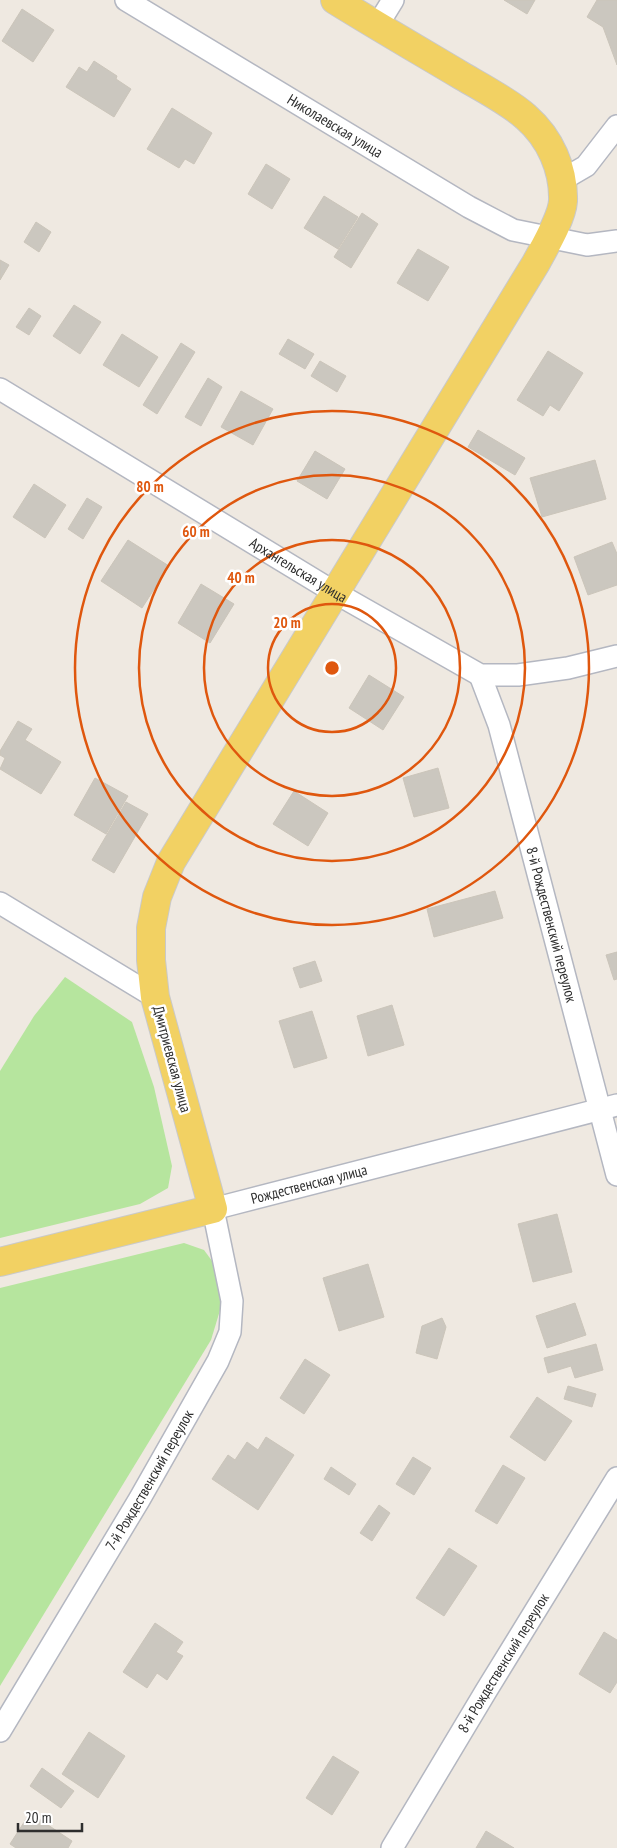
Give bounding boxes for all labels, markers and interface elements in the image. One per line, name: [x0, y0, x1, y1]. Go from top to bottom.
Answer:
street label: Николаевская улица: [284, 90, 386, 162]
text: 80 m: [136, 477, 164, 496]
text: 60 m: [182, 522, 210, 541]
street label: Архангельская улица: [246, 533, 351, 607]
text: 40 m: [227, 568, 255, 587]
text: 20 m: [273, 613, 301, 632]
centre of rings: [323, 659, 341, 677]
street label: 8-й Рождественский переулок: [522, 845, 581, 1005]
street label: Дмитриевская улица: [149, 1004, 196, 1114]
street label: Рождественская улица: [249, 1160, 369, 1208]
street label: 7-й Рождественский переулок: [101, 1406, 197, 1554]
street label: 8-й Рождественский переулок: [453, 1589, 553, 1736]
scale bar: [18, 1800, 81, 1832]
text: 20 m: [25, 1808, 51, 1827]

